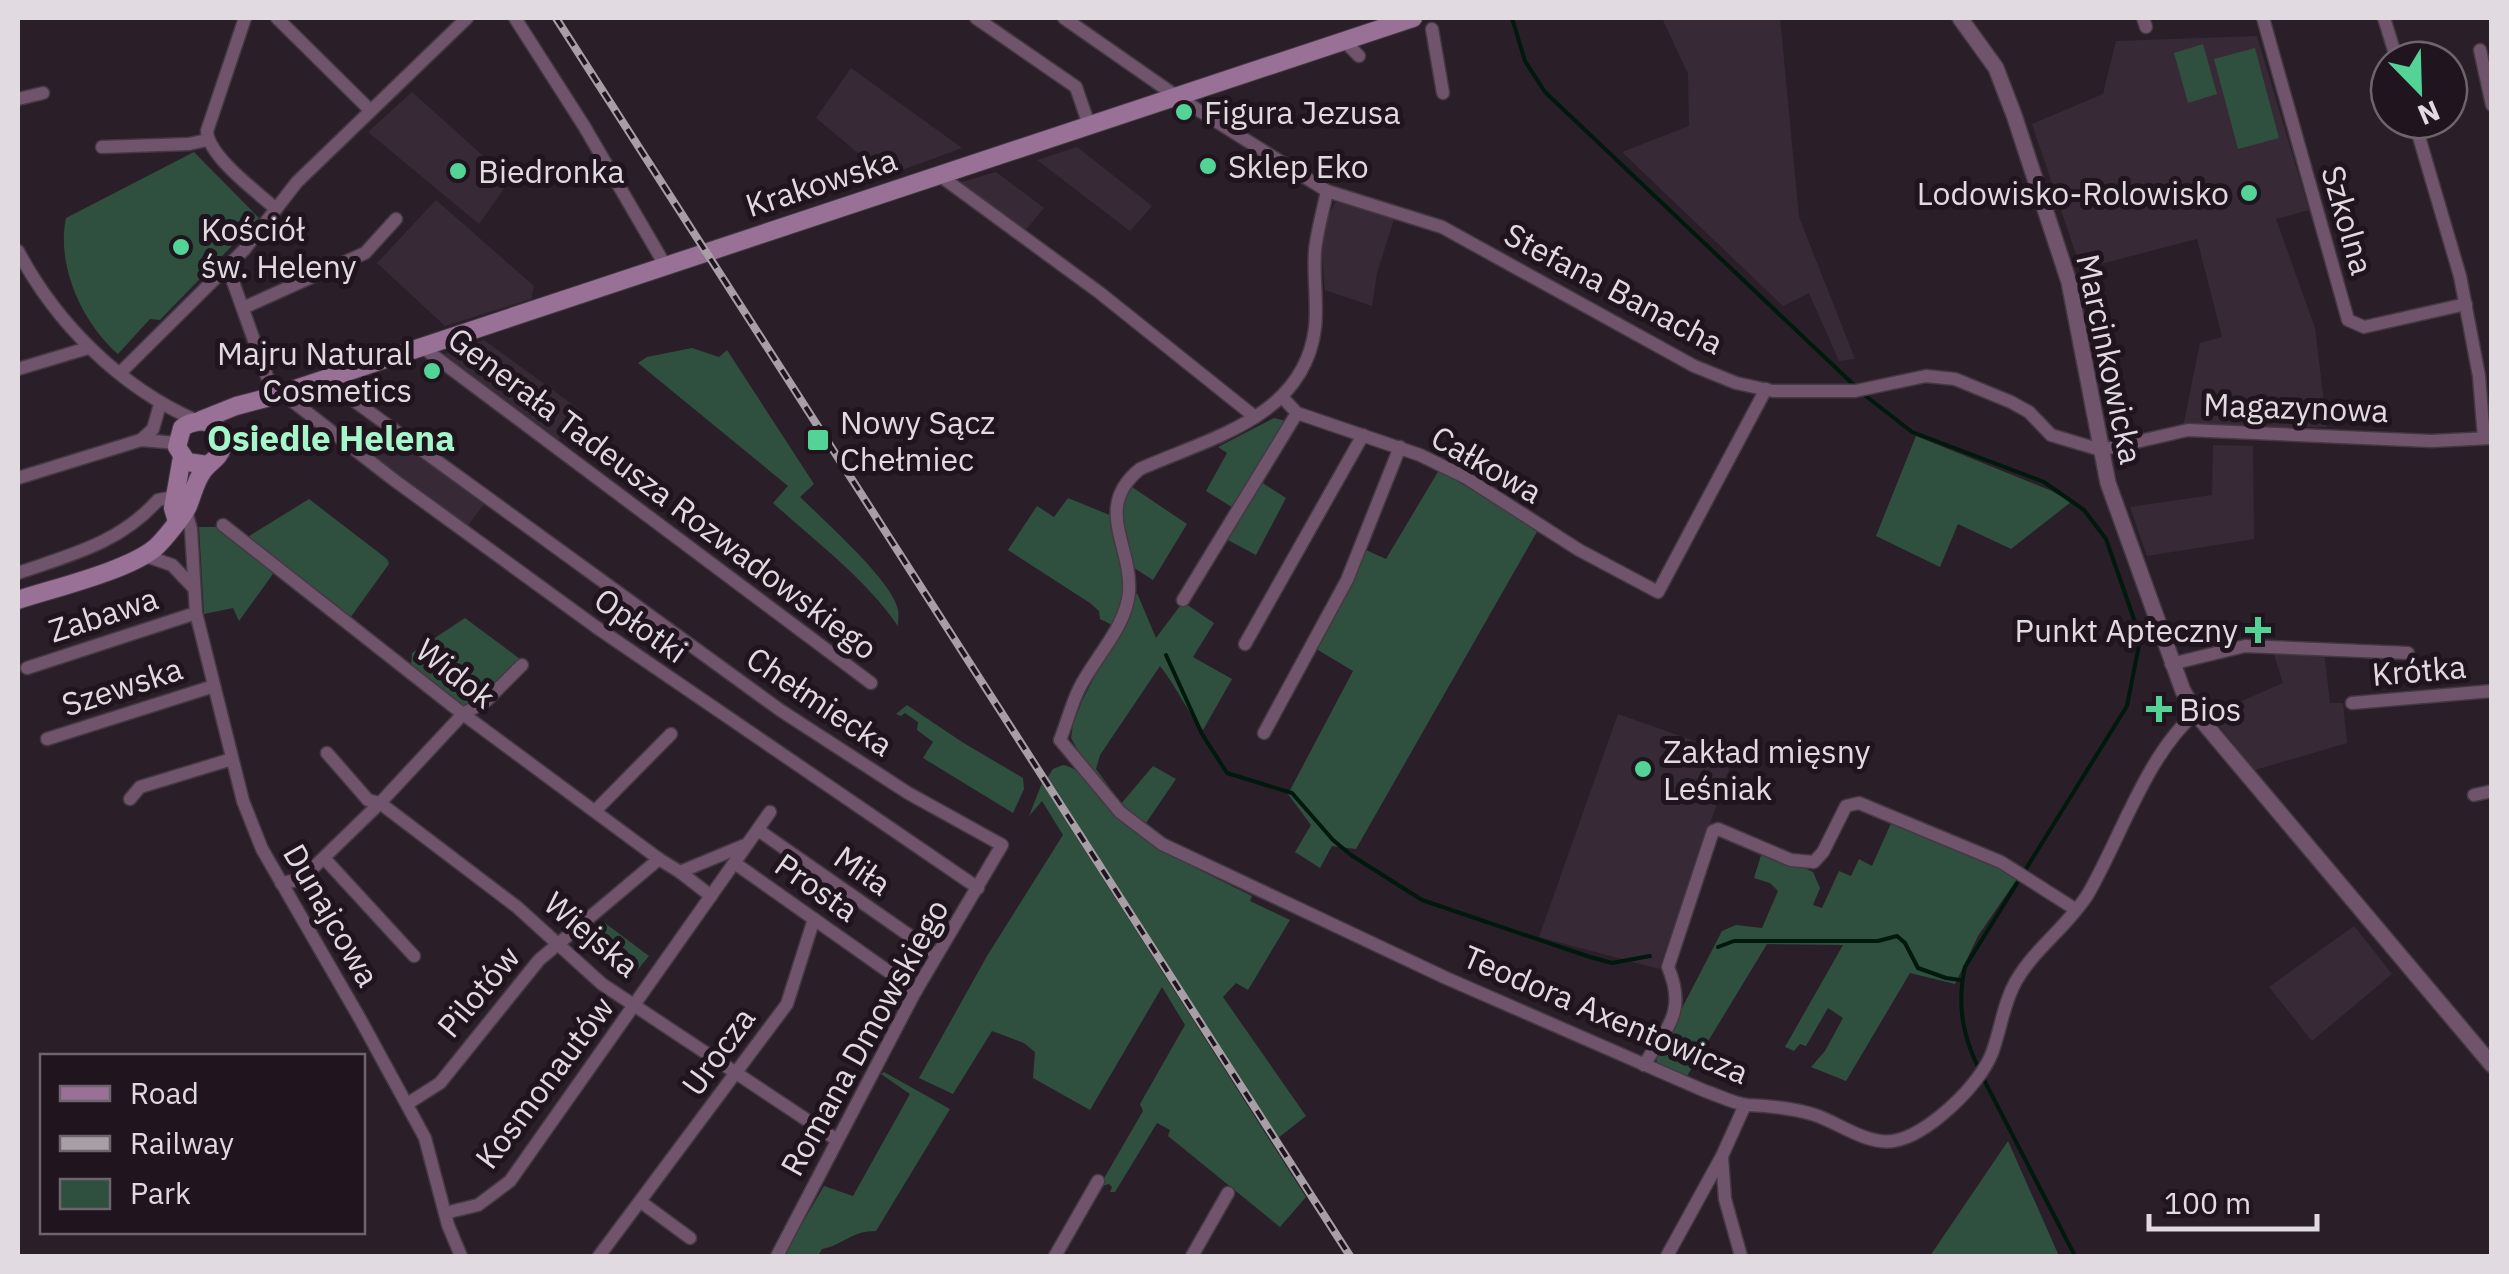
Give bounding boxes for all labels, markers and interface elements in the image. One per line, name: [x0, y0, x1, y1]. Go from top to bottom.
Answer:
north arrow: [2369, 40, 2469, 140]
place label: Figura Jezusa: [1204, 91, 1401, 133]
text: N: [2412, 92, 2446, 134]
marker: Figura Jezusa: [1173, 101, 1195, 123]
street label: Krakowska: [740, 138, 902, 226]
place label: Sklep Eko: [1228, 145, 1369, 187]
place label: Biedronka: [478, 150, 625, 192]
marker: Sklep Eko: [1197, 155, 1219, 177]
marker: Biedronka: [447, 160, 469, 182]
street label: Szkolna: [2312, 161, 2384, 279]
place label: Lodowisko-Rolowisko: [1917, 172, 2229, 214]
marker: Lodowisko-Rolowisko: [2238, 182, 2260, 204]
place label: Kościół św. Heleny: [201, 208, 357, 287]
street label: Stefana Banacha: [1497, 213, 1731, 363]
marker: Kościół św. Heleny: [170, 236, 192, 258]
street label: Marcinkowicka: [2067, 250, 2153, 468]
street label: Generała Tadeusza Rozwadowskiego: [440, 318, 886, 668]
place label: Majru Natural Cosmetics: [217, 332, 412, 411]
marker: Majru Natural Cosmetics: [421, 360, 443, 382]
street label: Magazynowa: [2203, 383, 2389, 431]
place label: Nowy Sącz Chełmiec: [840, 401, 995, 480]
district label: Osiedle Helena: [207, 415, 455, 461]
street label: Całkowa: [1424, 415, 1550, 513]
marker: Nowy Sącz Chełmiec: [805, 427, 831, 453]
street label: Zabawa: [43, 577, 163, 651]
street label: Opłotki: [586, 578, 696, 672]
place label: Punkt Apteczny: [2015, 609, 2238, 651]
marker: Punkt Apteczny: [2247, 619, 2269, 641]
street label: Widok: [408, 629, 504, 717]
street label: Chełmiecka: [739, 637, 901, 765]
street label: Krótka: [2370, 645, 2468, 695]
street label: Szewska: [56, 647, 188, 725]
place label: Bios: [2179, 688, 2241, 730]
marker: Bios: [2148, 698, 2170, 720]
place label: Zakład mięsny Leśniak: [1663, 730, 1871, 809]
marker: Zakład mięsny Leśniak: [1632, 758, 1654, 780]
street label: Dunajcowa: [274, 836, 390, 994]
street label: Miła: [826, 836, 900, 904]
street label: Prosta: [767, 843, 867, 931]
street label: Wiejska: [536, 882, 648, 986]
street label: Romana Dmowskiego: [770, 891, 958, 1183]
street label: Teodora Axentowicza: [1457, 935, 1755, 1093]
street label: Pilotów: [427, 936, 529, 1046]
street label: Kosmonautów: [465, 987, 623, 1177]
street label: Urocza: [672, 999, 764, 1103]
legend: [40, 1054, 365, 1234]
text: Road: [130, 1073, 199, 1112]
text: Railway: [130, 1123, 234, 1162]
scale bar: [2149, 1169, 2316, 1231]
text: Park: [130, 1173, 191, 1212]
text: 100 m: [2164, 1183, 2251, 1222]

